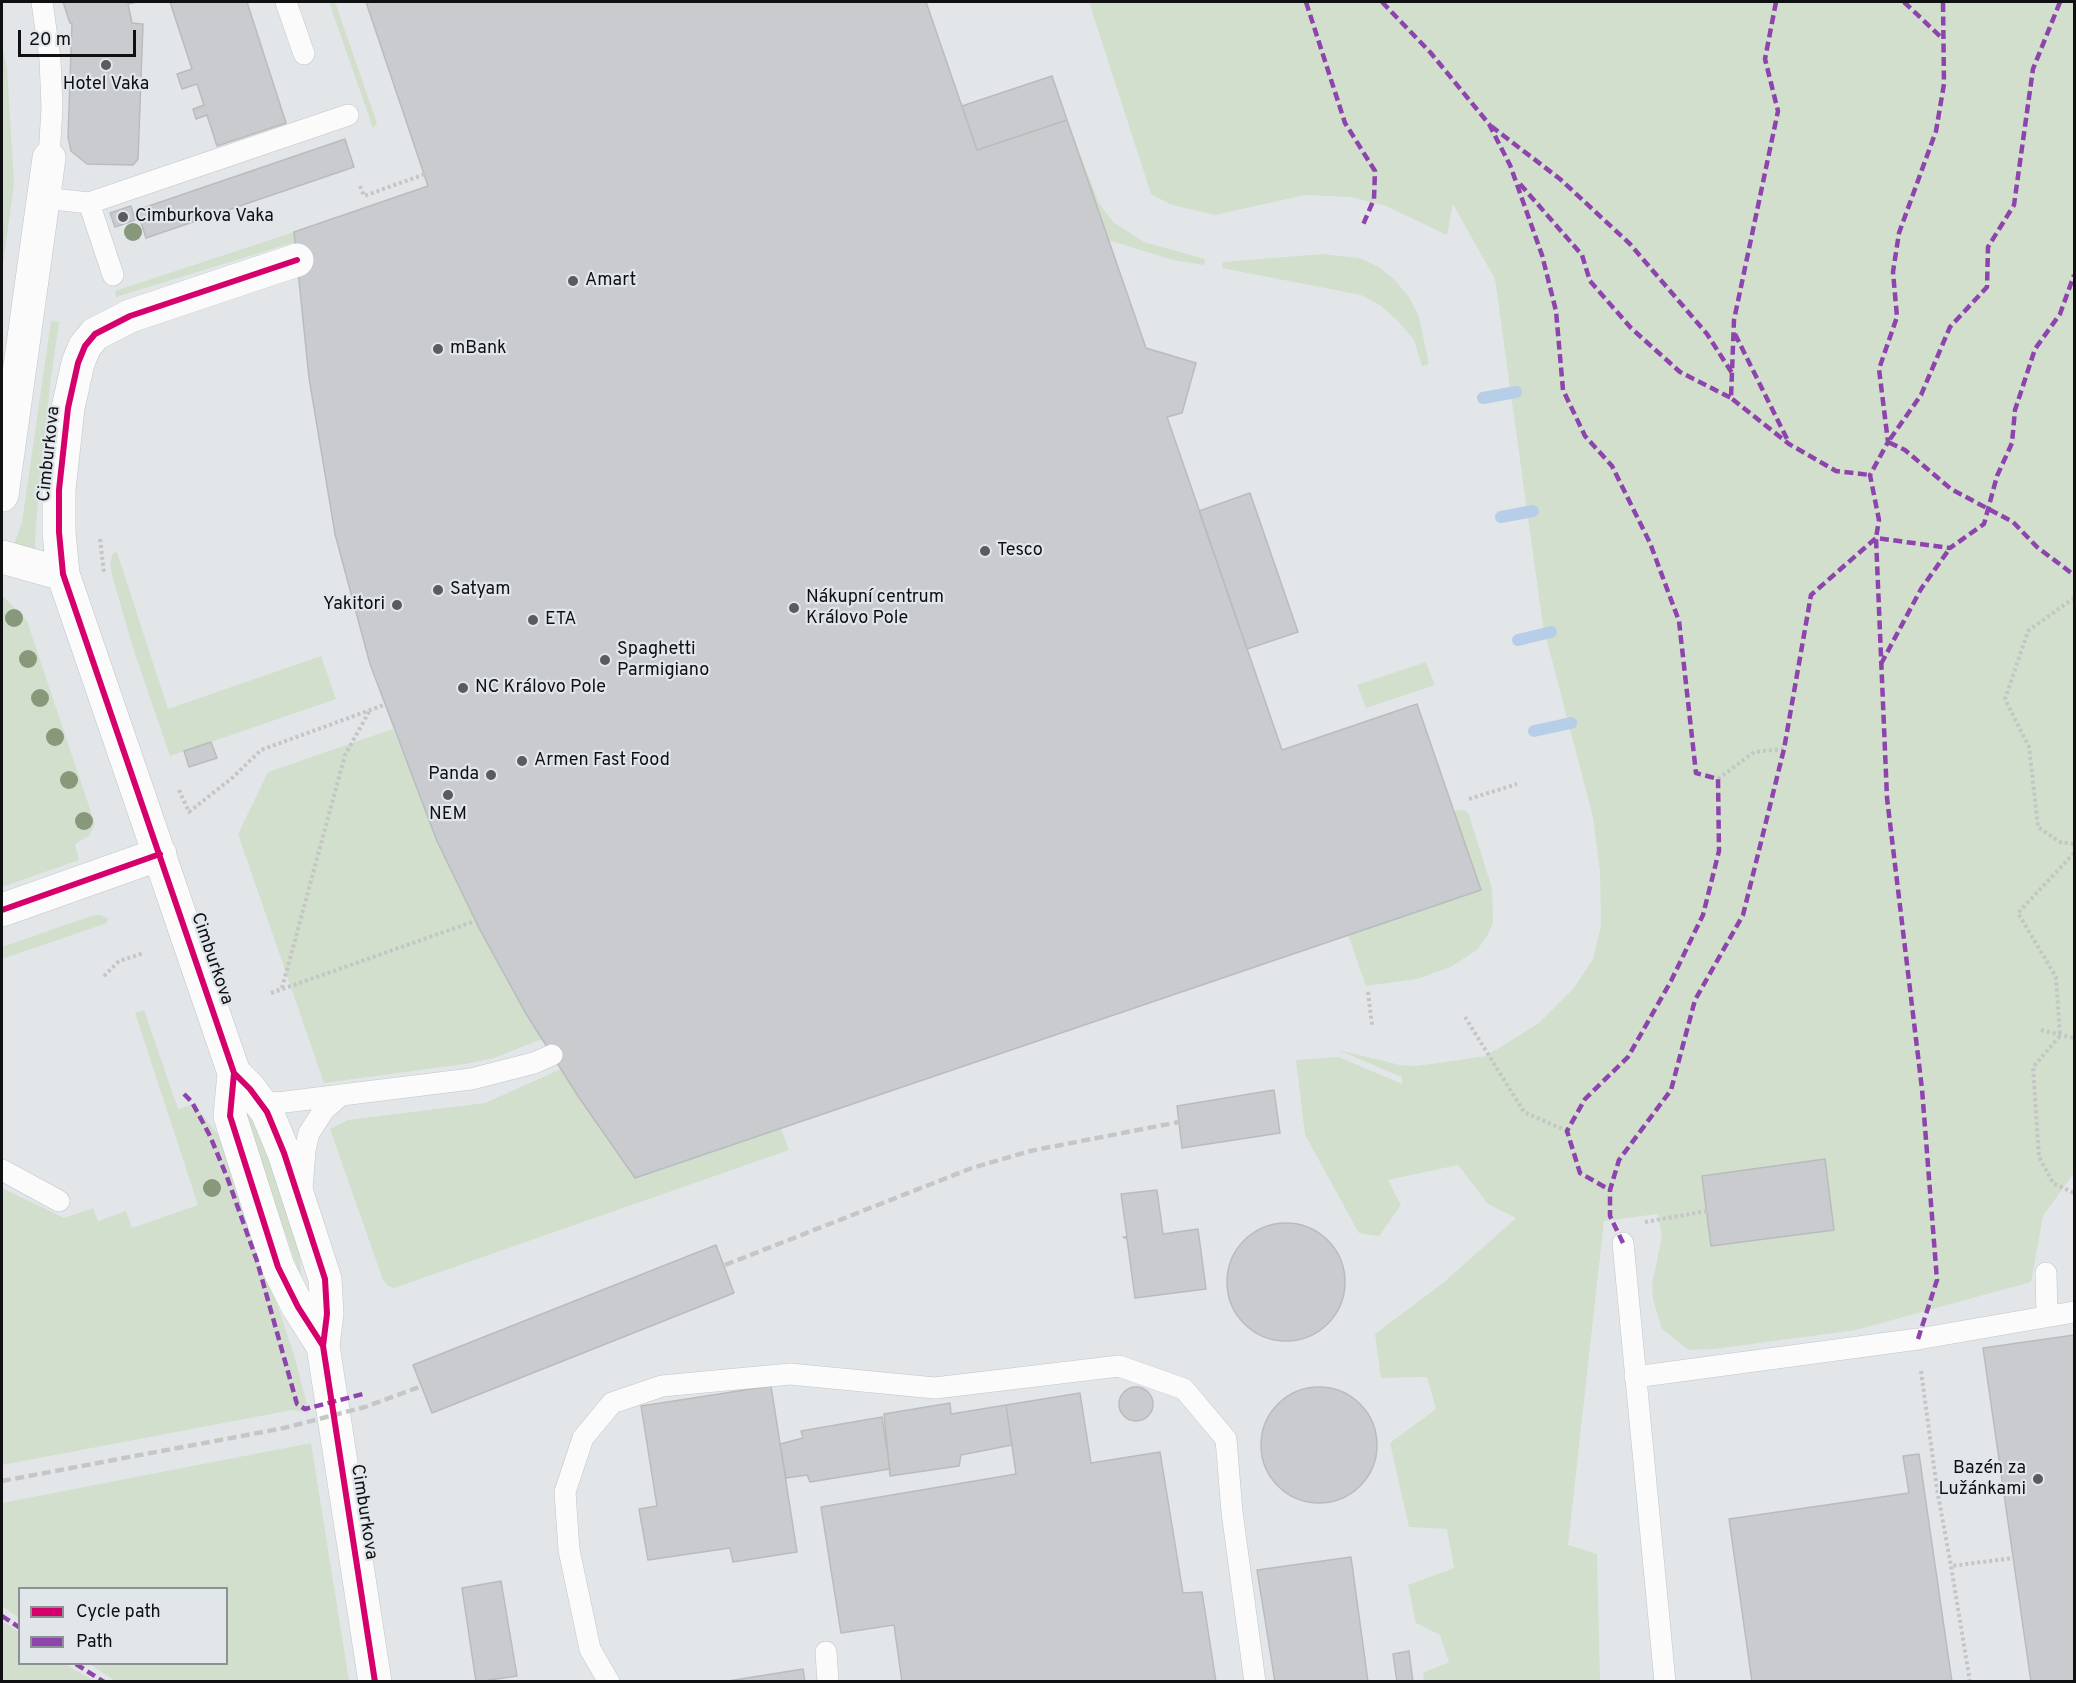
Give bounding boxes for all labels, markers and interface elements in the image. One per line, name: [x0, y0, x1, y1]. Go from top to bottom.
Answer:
scale bar: [21, 18, 140, 56]
text: 20 m: [29, 29, 71, 52]
marker: Hotel Vaka: [99, 58, 113, 72]
place label: Hotel Vaka: [63, 74, 149, 96]
place label: Cimburkova Vaka: [135, 206, 274, 228]
marker: Cimburkova Vaka: [116, 210, 130, 224]
place label: Amart: [585, 270, 636, 292]
marker: Amart: [566, 274, 580, 288]
place label: mBank: [450, 338, 507, 360]
marker: mBank: [431, 342, 445, 356]
street label: Cimburkova: [34, 405, 66, 503]
place label: Tesco: [997, 540, 1043, 562]
marker: Tesco: [978, 544, 992, 558]
place label: Satyam: [450, 579, 511, 601]
marker: Satyam: [431, 583, 445, 597]
place label: Nákupní centrum Královo Pole: [806, 587, 944, 630]
place label: Yakitori: [323, 594, 385, 616]
marker: Yakitori: [390, 598, 404, 612]
marker: Nákupní centrum Královo Pole: [787, 601, 801, 615]
place label: ETA: [545, 609, 576, 631]
marker: ETA: [526, 613, 540, 627]
place label: Spaghetti Parmigiano: [617, 639, 709, 682]
marker: Spaghetti Parmigiano: [598, 653, 612, 667]
place label: NC Královo Pole: [475, 677, 606, 699]
marker: NC Královo Pole: [456, 681, 470, 695]
place label: Armen Fast Food: [534, 750, 670, 772]
marker: Armen Fast Food: [515, 754, 529, 768]
place label: Panda: [428, 764, 479, 786]
marker: Panda: [484, 768, 498, 782]
marker: NEM: [441, 788, 455, 802]
place label: NEM: [429, 804, 467, 826]
street label: Cimburkova: [185, 910, 237, 1008]
place label: Bazén za Lužánkami: [1938, 1458, 2026, 1500]
street label: Cimburkova: [345, 1463, 381, 1561]
marker: Bazén za Lužánkami: [2031, 1472, 2045, 1486]
legend: [18, 1587, 228, 1665]
text: Cycle path: [76, 1601, 161, 1624]
text: Path: [76, 1631, 113, 1654]

